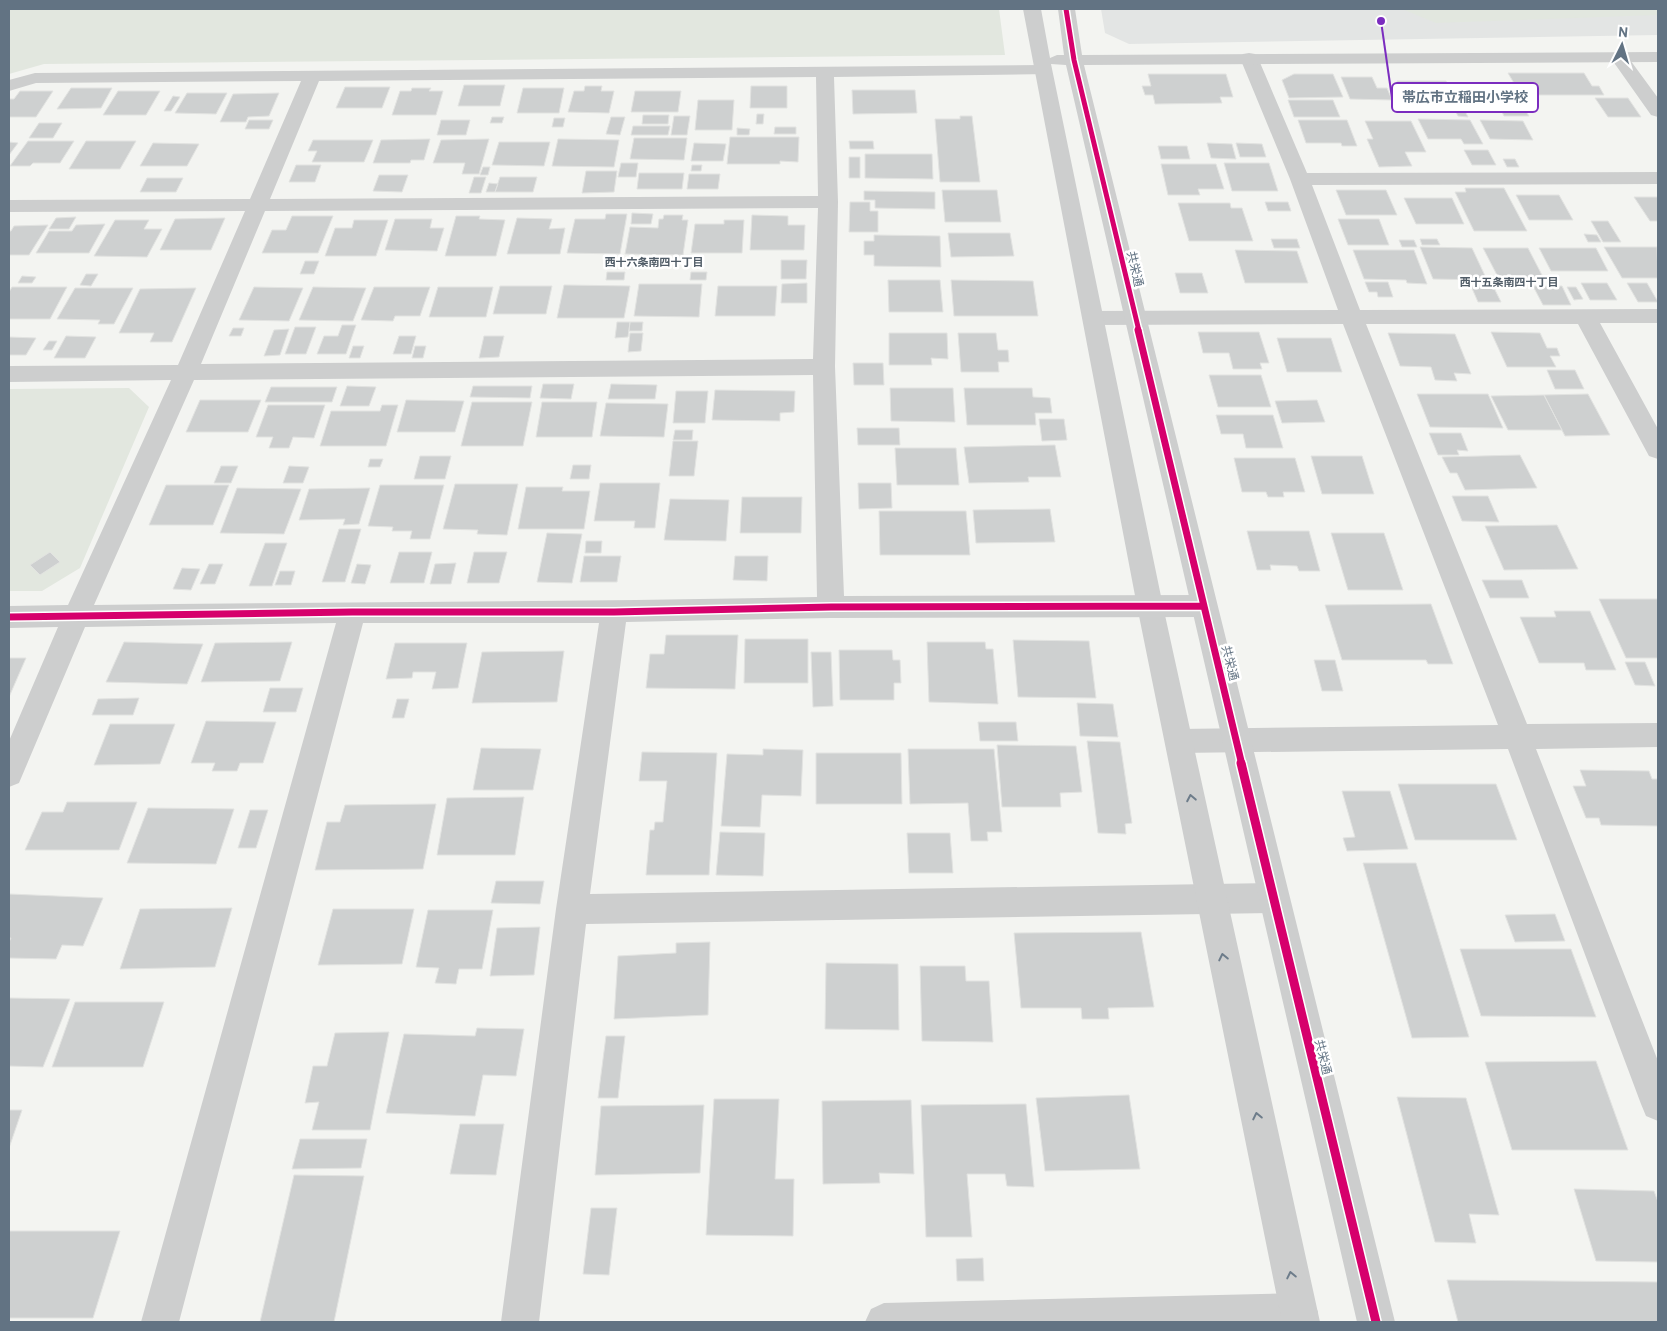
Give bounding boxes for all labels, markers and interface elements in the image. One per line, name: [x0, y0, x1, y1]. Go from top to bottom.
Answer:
north arrow: [1597, 20, 1647, 70]
text: N: [1617, 25, 1629, 42]
callout: 帯広市立稲田小学校: [1392, 83, 1538, 112]
text: 帯広市立稲田小学校: [1402, 90, 1528, 107]
street label: 共栄通: [1122, 250, 1146, 289]
district label: 西十六条南四十丁目: [605, 256, 704, 270]
district label: 西十五条南四十丁目: [1460, 276, 1559, 290]
street label: 共栄通: [1217, 644, 1241, 683]
one-way arrow: [1186, 793, 1196, 802]
one-way arrow: [1218, 952, 1229, 961]
street label: 共栄通: [1310, 1038, 1334, 1077]
one-way arrow: [1252, 1111, 1263, 1120]
one-way arrow: [1286, 1270, 1297, 1279]

